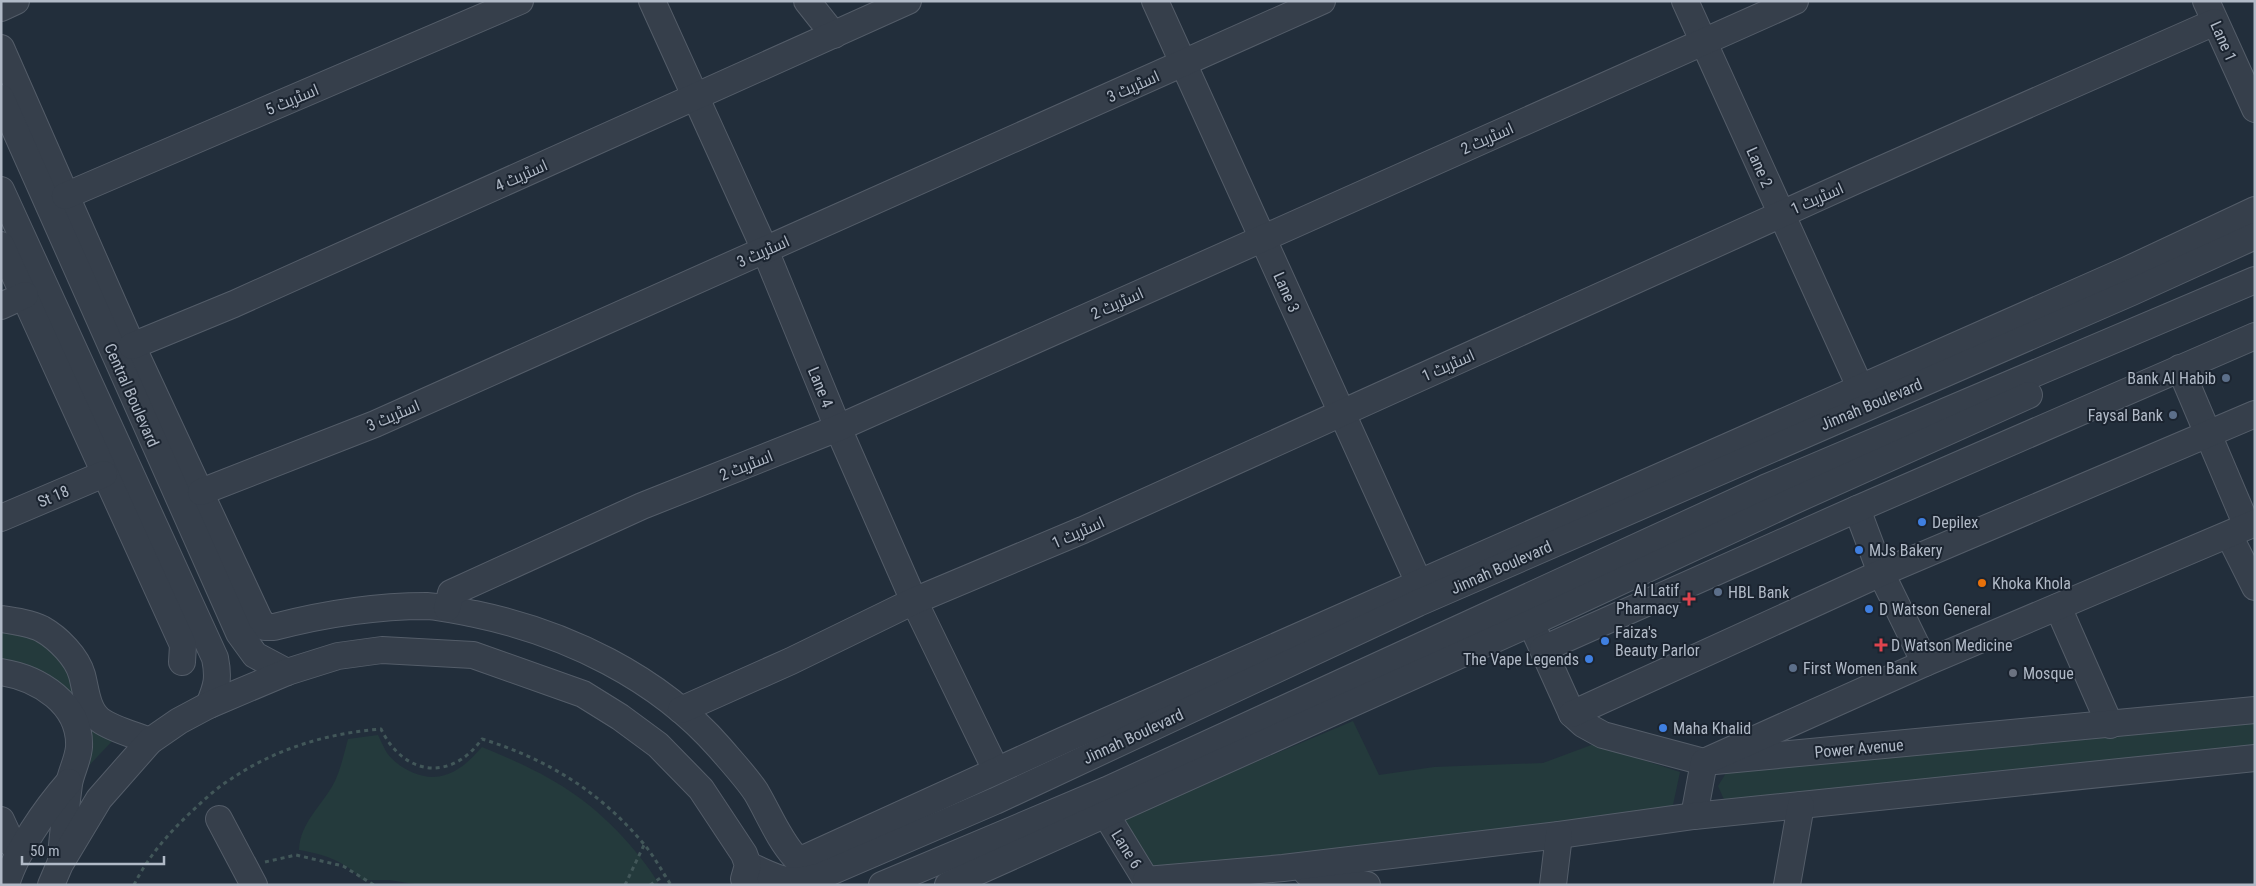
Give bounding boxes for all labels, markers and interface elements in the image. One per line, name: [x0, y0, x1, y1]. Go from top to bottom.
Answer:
street label: Lane 1: [2206, 18, 2241, 64]
street label: اسٹریٹ 3: [1104, 66, 1163, 107]
street label: اسٹریٹ 5: [263, 80, 322, 119]
street label: اسٹریٹ 2: [1458, 118, 1517, 159]
street label: Lane 2: [1742, 144, 1777, 190]
street label: اسٹریٹ 4: [492, 155, 551, 196]
street label: اسٹریٹ 1: [1788, 178, 1847, 219]
street label: اسٹریٹ 3: [734, 231, 793, 272]
street label: Lane 3: [1269, 269, 1304, 315]
street label: اسٹریٹ 2: [1088, 283, 1147, 324]
street label: Central Boulevard: [100, 341, 163, 450]
street label: اسٹریٹ 1: [1419, 345, 1478, 386]
street label: Lane 4: [804, 364, 837, 410]
place label: Bank Al Habib: [2127, 369, 2216, 388]
marker: Bank Al Habib: [2220, 372, 2232, 384]
street label: Jinnah Boulevard: [1818, 374, 1925, 434]
street label: اسٹریٹ 3: [364, 396, 423, 435]
place label: Faysal Bank: [2088, 406, 2164, 425]
marker: Faysal Bank: [2167, 409, 2179, 421]
street label: اسٹریٹ 2: [717, 446, 776, 485]
street label: St 18: [35, 481, 72, 512]
street label: اسٹریٹ 1: [1049, 512, 1108, 553]
place label: Depilex: [1932, 513, 1978, 532]
marker: Depilex: [1916, 516, 1928, 528]
street label: Jinnah Boulevard: [1448, 537, 1555, 598]
place label: MJs Bakery: [1869, 541, 1943, 560]
marker: MJs Bakery: [1853, 544, 1865, 556]
place label: Khoka Khola: [1992, 574, 2071, 593]
marker: Khoka Khola: [1976, 577, 1988, 589]
place label: Al Latif Pharmacy: [1616, 581, 1679, 618]
place label: HBL Bank: [1728, 583, 1790, 602]
marker: HBL Bank: [1712, 586, 1724, 598]
marker: Al Latif Pharmacy: [1683, 593, 1695, 605]
place label: D Watson General: [1879, 600, 1991, 619]
marker: D Watson General: [1863, 603, 1875, 615]
place label: Faiza's Beauty Parlor: [1615, 623, 1700, 660]
marker: Faiza's Beauty Parlor: [1599, 635, 1611, 647]
place label: D Watson Medicine: [1891, 636, 2012, 655]
marker: D Watson Medicine: [1875, 639, 1887, 651]
place label: The Vape Legends: [1463, 650, 1579, 669]
marker: The Vape Legends: [1583, 653, 1595, 665]
place label: First Women Bank: [1803, 659, 1918, 678]
marker: First Women Bank: [1787, 662, 1799, 674]
place label: Mosque: [2023, 664, 2074, 683]
marker: Mosque: [2007, 667, 2019, 679]
street label: Jinnah Boulevard: [1080, 705, 1186, 768]
place label: Maha Khalid: [1673, 719, 1751, 738]
marker: Maha Khalid: [1657, 722, 1669, 734]
street label: Power Avenue: [1814, 735, 1904, 762]
street label: Lane 6: [1107, 826, 1146, 872]
scale bar: [22, 834, 165, 866]
text: 50 m: [30, 842, 60, 860]

